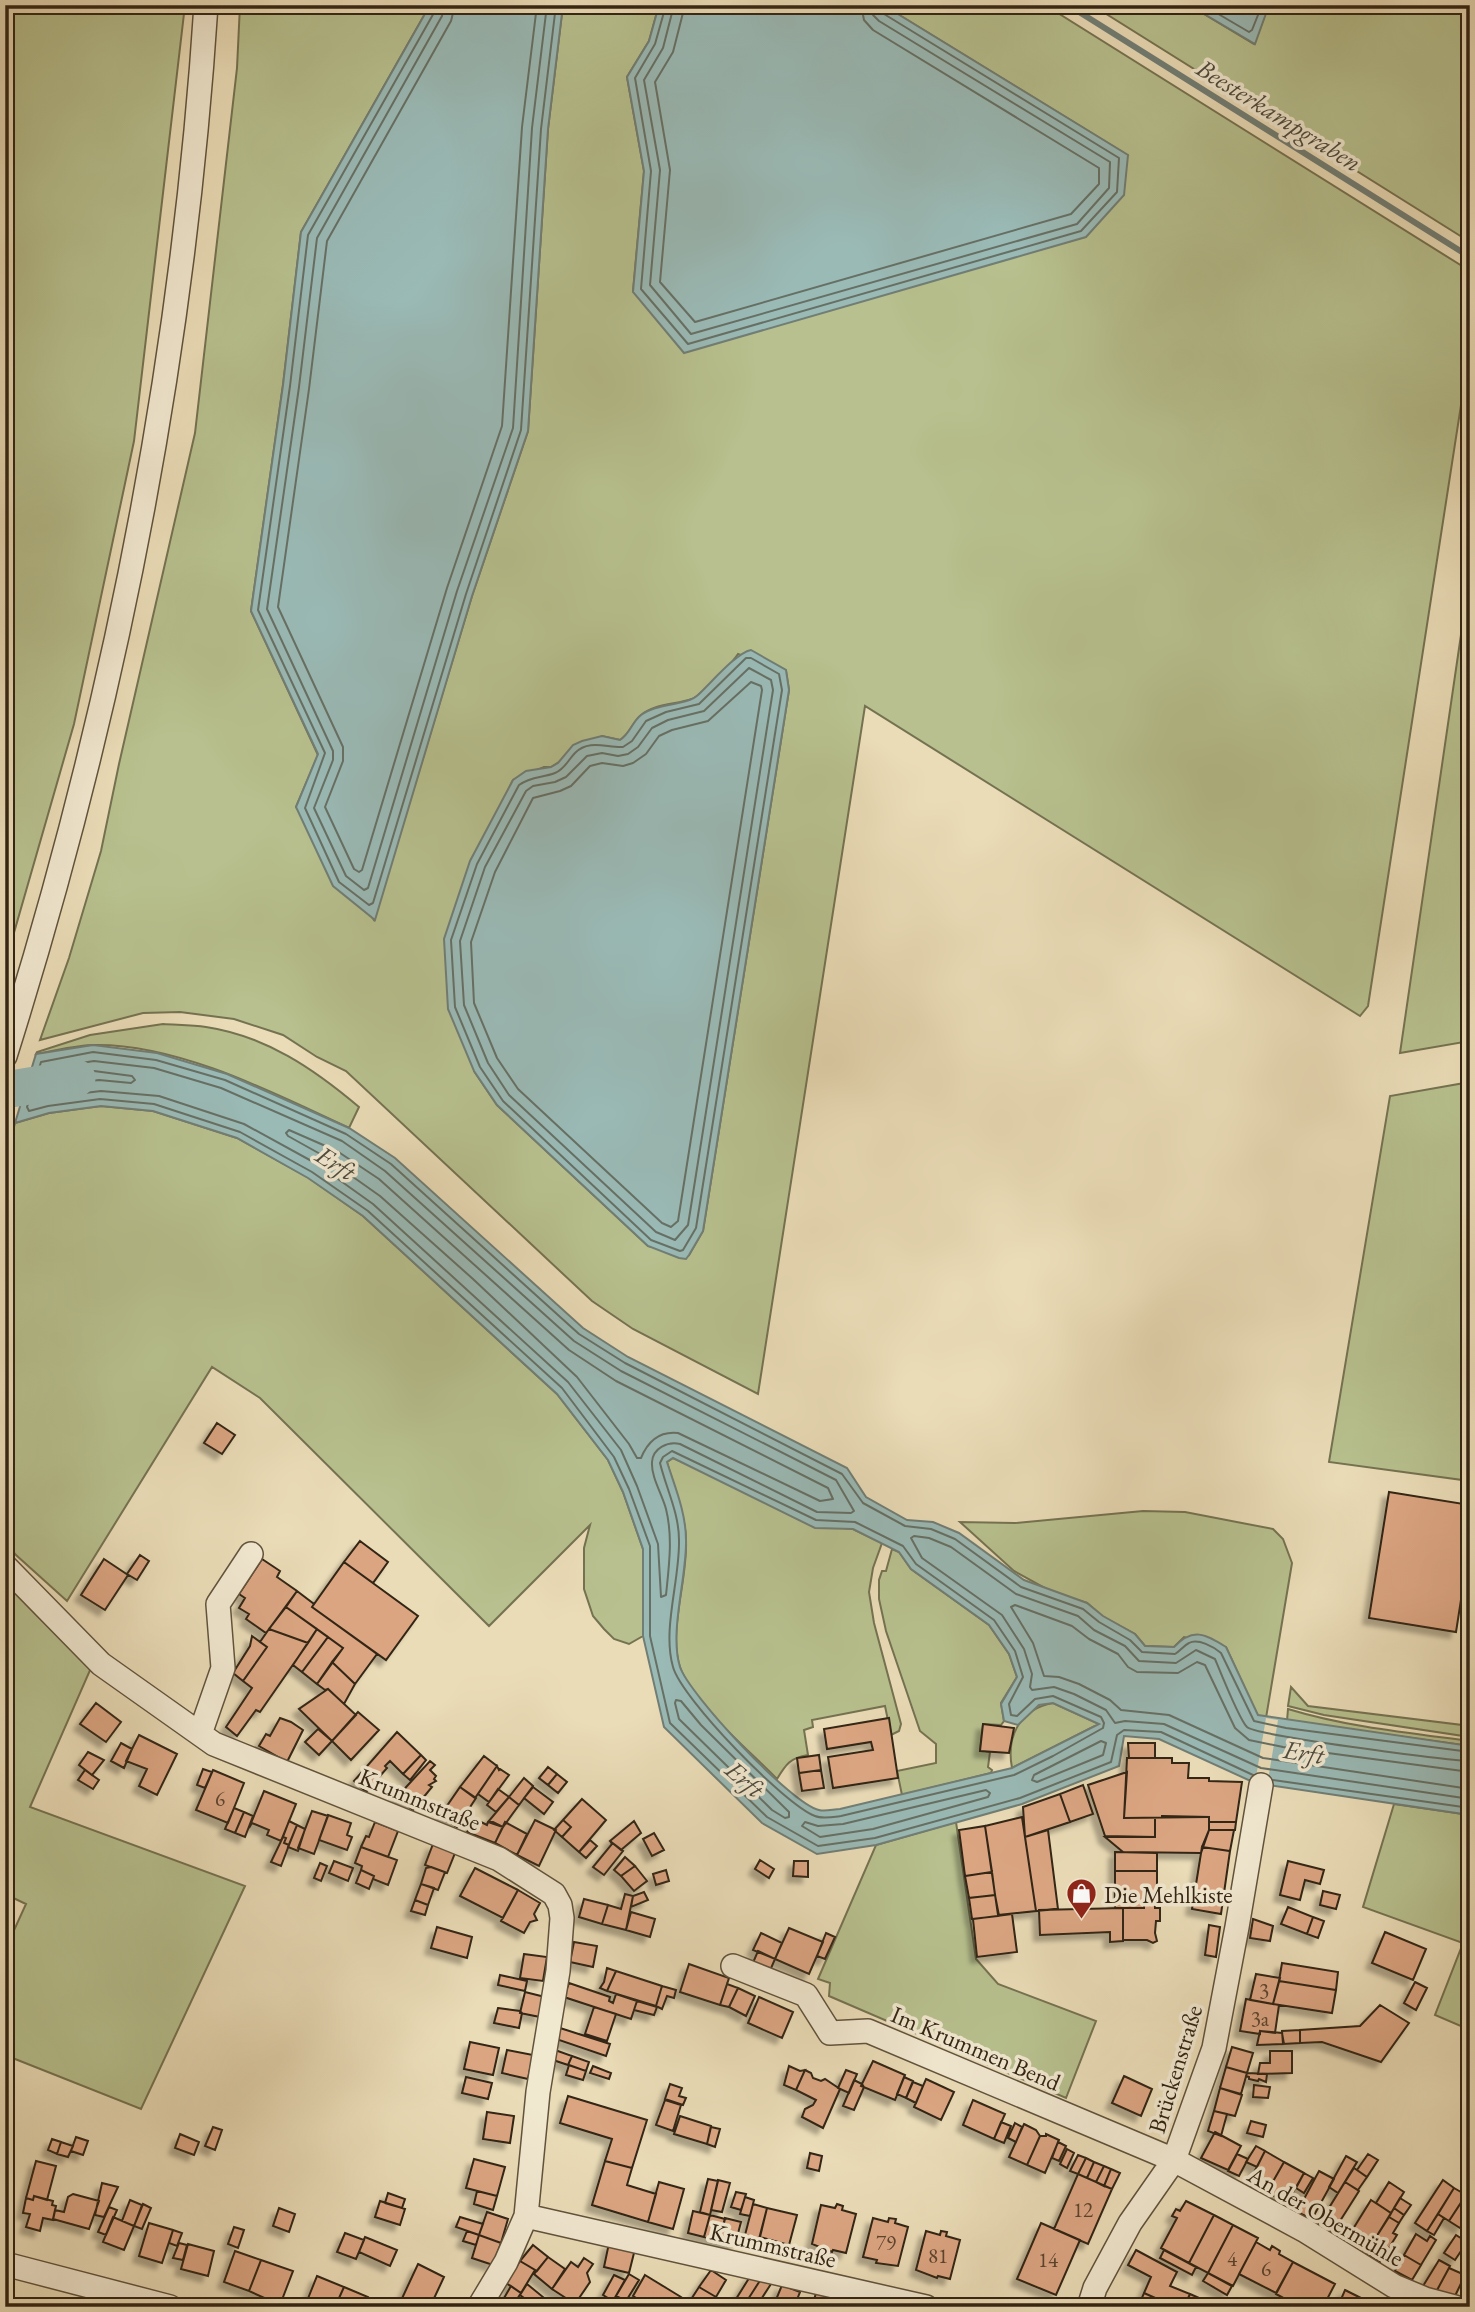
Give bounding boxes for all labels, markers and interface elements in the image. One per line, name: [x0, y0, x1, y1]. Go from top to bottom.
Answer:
water label: Beesterkampgraben: [1189, 50, 1368, 179]
water label: Erft: [309, 1137, 363, 1189]
water label: Erft: [1280, 1732, 1328, 1772]
water label: Erft: [718, 1752, 773, 1806]
street label: Krummstraße: [355, 1761, 485, 1837]
house number: 6: [215, 1785, 225, 1812]
shop icon: Die Mehlkiste: [1064, 1877, 1098, 1921]
place label: Die Mehlkiste: [1104, 1879, 1233, 1910]
house number: 3: [1259, 1977, 1269, 2004]
street label: Im Krummen Bend: [887, 1998, 1066, 2098]
street label: Brückenstraße: [1141, 2001, 1209, 2137]
house number: 3a: [1251, 2005, 1270, 2032]
street label: An der Obermühle: [1241, 2158, 1410, 2273]
house number: 12: [1073, 2196, 1093, 2223]
street label: Krummstraße: [707, 2215, 839, 2275]
house number: 79: [876, 2229, 896, 2256]
house number: 81: [928, 2242, 948, 2269]
house number: 4: [1227, 2245, 1238, 2272]
house number: 14: [1038, 2246, 1059, 2273]
house number: 6: [1261, 2255, 1271, 2282]

